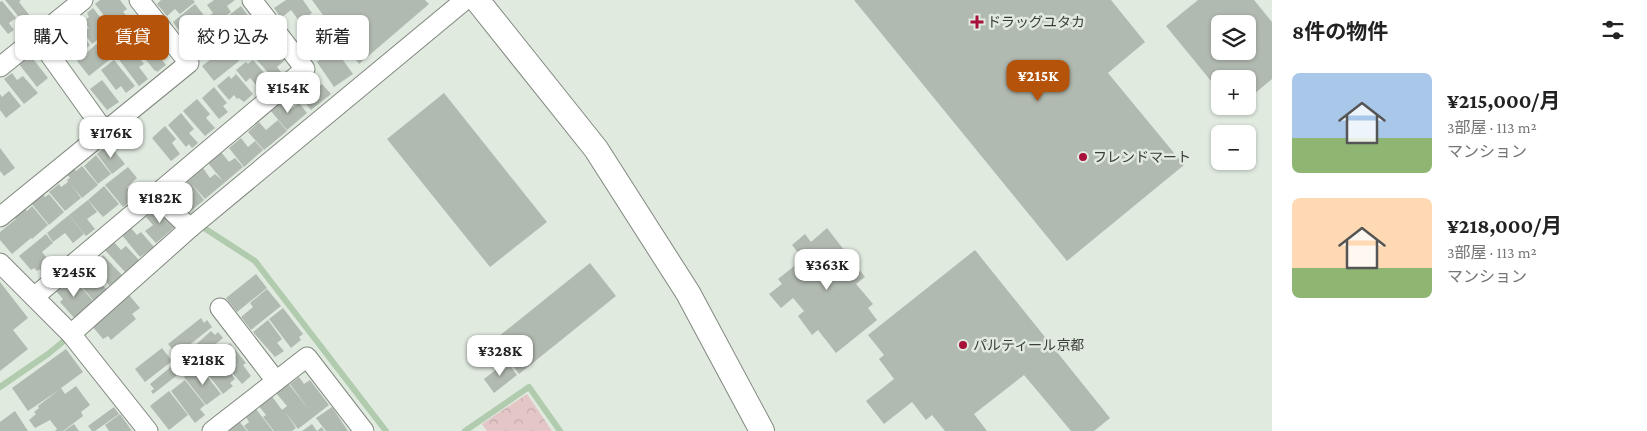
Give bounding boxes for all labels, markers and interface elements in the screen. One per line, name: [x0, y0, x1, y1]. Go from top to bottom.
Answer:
place label: ドラッグユタカ: [987, 14, 1085, 30]
chip: 購入: [15, 15, 87, 60]
chip: 賃貸: [97, 15, 169, 60]
chip: 絞り込み: [179, 15, 287, 60]
chip: 新着: [297, 15, 369, 60]
map controls: [1211, 15, 1256, 170]
button: layers: [1211, 15, 1256, 60]
marker: ドラッグユタカ: [971, 16, 983, 28]
icon: filters: [1599, 16, 1627, 44]
text: 8件の物件: [1292, 20, 1388, 44]
pin: ¥215K: [1003, 59, 1073, 102]
text: ¥215K: [1017, 67, 1059, 84]
button: +: [1211, 70, 1256, 115]
pin: ¥154K: [253, 72, 323, 114]
text: ¥154K: [267, 79, 309, 96]
text: ¥215,000/月: [1447, 89, 1560, 113]
icon: home: [1332, 93, 1392, 153]
pin: ¥176K: [76, 116, 146, 159]
text: 3部屋 · 113 m²: [1447, 119, 1537, 136]
text: ¥176K: [90, 124, 132, 141]
button: −: [1211, 125, 1256, 170]
text: マンション: [1447, 143, 1527, 160]
place label: フレンドマート: [1093, 149, 1191, 165]
marker: フレンドマート: [1077, 151, 1089, 163]
pin: ¥182K: [125, 182, 195, 224]
text: ¥182K: [139, 189, 181, 206]
text: ¥218,000/月: [1447, 214, 1562, 238]
icon: home: [1332, 218, 1392, 278]
text: 3部屋 · 113 m²: [1447, 244, 1537, 261]
pin: ¥363K: [792, 248, 862, 291]
pin: ¥245K: [39, 256, 109, 298]
text: ¥363K: [806, 256, 849, 273]
text: ¥245K: [52, 263, 96, 280]
text: マンション: [1447, 268, 1527, 285]
pin: ¥328K: [465, 334, 535, 377]
place label: パルティール京都: [973, 337, 1084, 353]
marker: パルティール京都: [957, 339, 969, 351]
text: ¥328K: [478, 342, 522, 359]
pin: ¥218K: [168, 344, 238, 386]
text: ¥218K: [182, 351, 224, 368]

